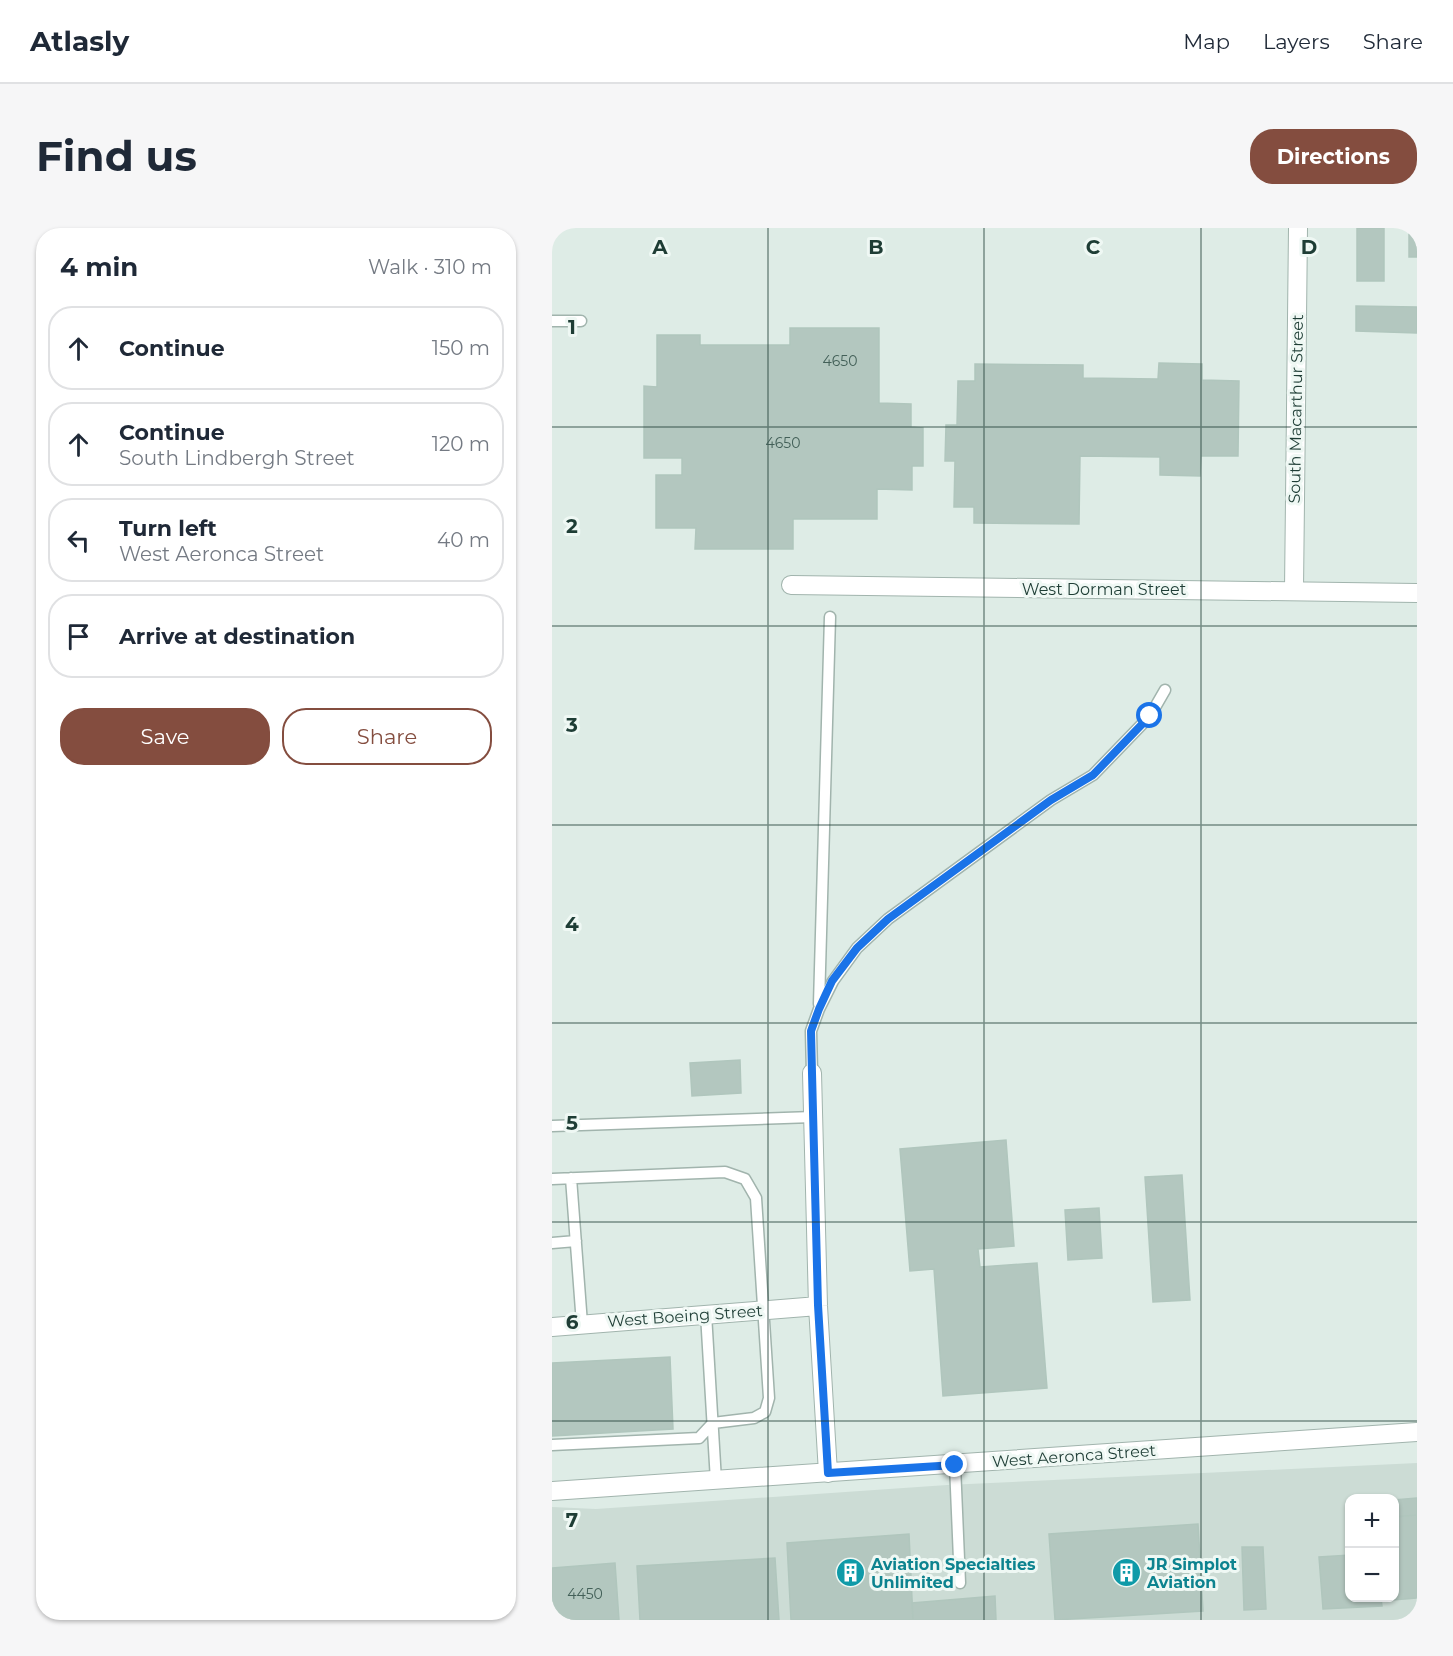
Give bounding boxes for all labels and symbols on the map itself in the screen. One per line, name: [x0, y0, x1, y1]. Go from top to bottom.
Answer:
text: A: [651, 235, 668, 259]
text: B: [868, 235, 884, 259]
text: C: [1086, 235, 1101, 259]
text: D: [1301, 235, 1317, 259]
street label: South Macarthur Street: [1285, 314, 1307, 504]
text: 1: [568, 315, 576, 339]
house number: 4650: [823, 352, 857, 370]
house number: 4650: [766, 434, 800, 452]
text: 2: [566, 514, 578, 538]
street label: West Dorman Street: [1022, 580, 1187, 599]
route start: [1136, 702, 1162, 728]
text: 3: [565, 713, 578, 737]
text: 4: [565, 912, 579, 936]
text: 5: [566, 1111, 578, 1135]
street label: West Boeing Street: [607, 1301, 764, 1331]
text: 6: [566, 1310, 579, 1334]
street label: West Aeronca Street: [991, 1441, 1157, 1471]
route end: [941, 1451, 967, 1477]
text: 7: [566, 1508, 578, 1532]
place label: Aviation Specialties Unlimited: [870, 1555, 1036, 1592]
place label: JR Simplot Aviation: [1146, 1555, 1237, 1592]
building icon: Aviation Specialties Unlimited: [834, 1557, 866, 1589]
building icon: JR Simplot Aviation: [1110, 1557, 1142, 1589]
house number: 4450: [567, 1585, 603, 1603]

